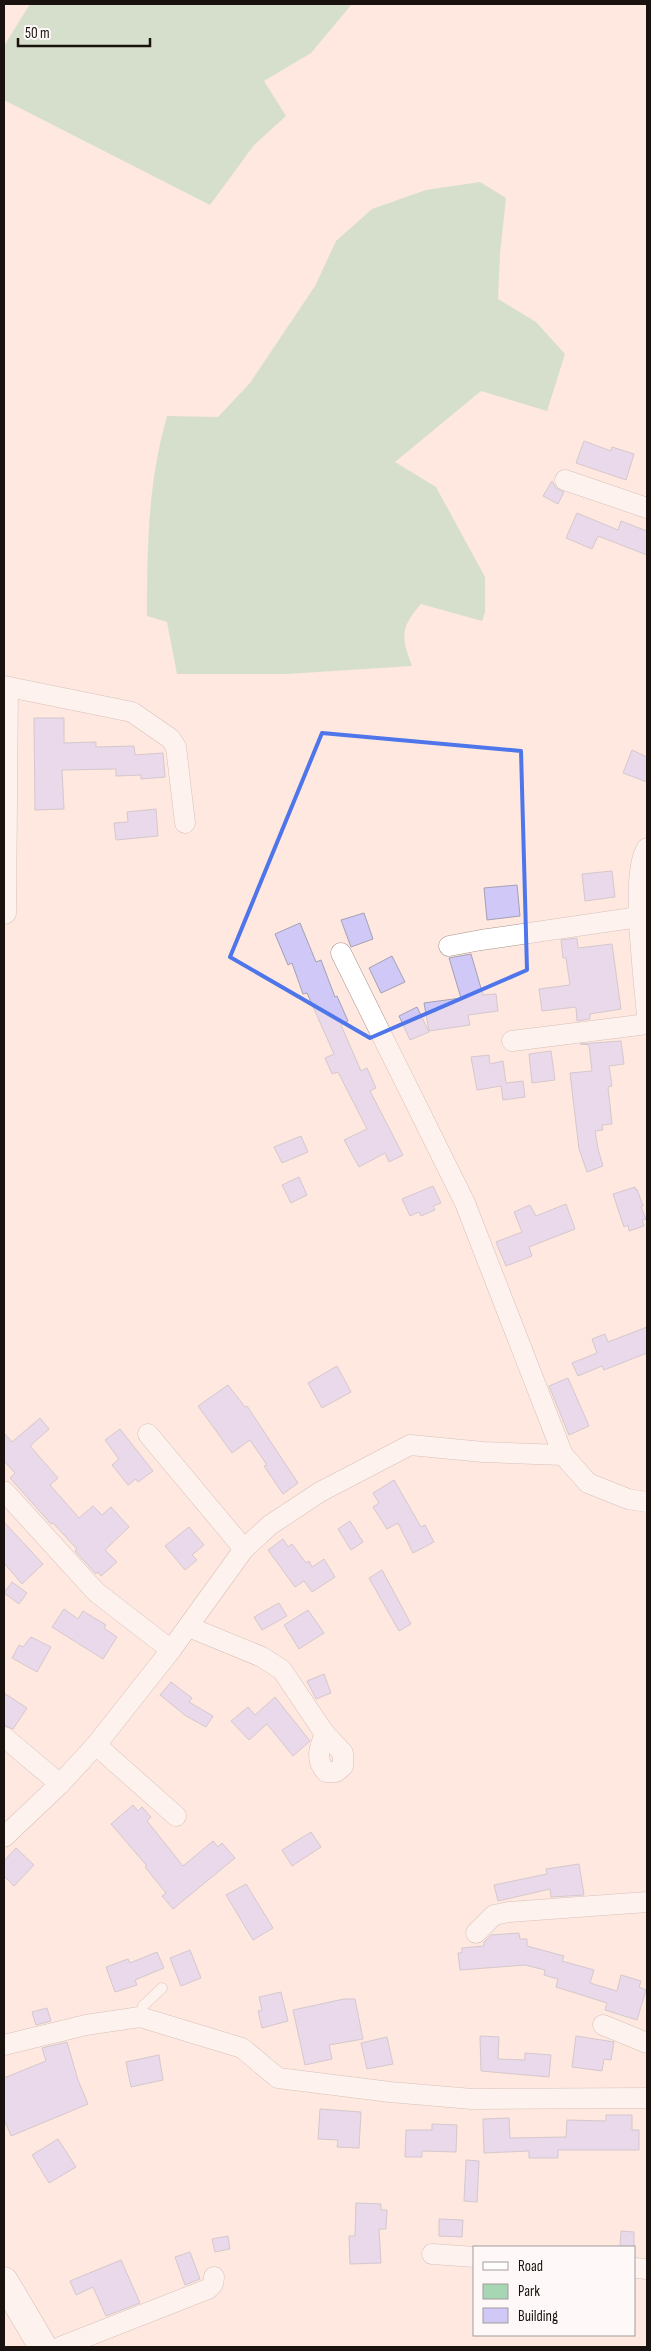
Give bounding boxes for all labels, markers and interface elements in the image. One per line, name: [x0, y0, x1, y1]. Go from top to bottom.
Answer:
scale bar: [18, 15, 150, 47]
text: 50 m: [25, 24, 50, 43]
legend: [473, 2246, 636, 2336]
text: Road: [518, 2257, 543, 2276]
text: Park: [518, 2282, 540, 2301]
text: Building: [518, 2307, 558, 2326]

